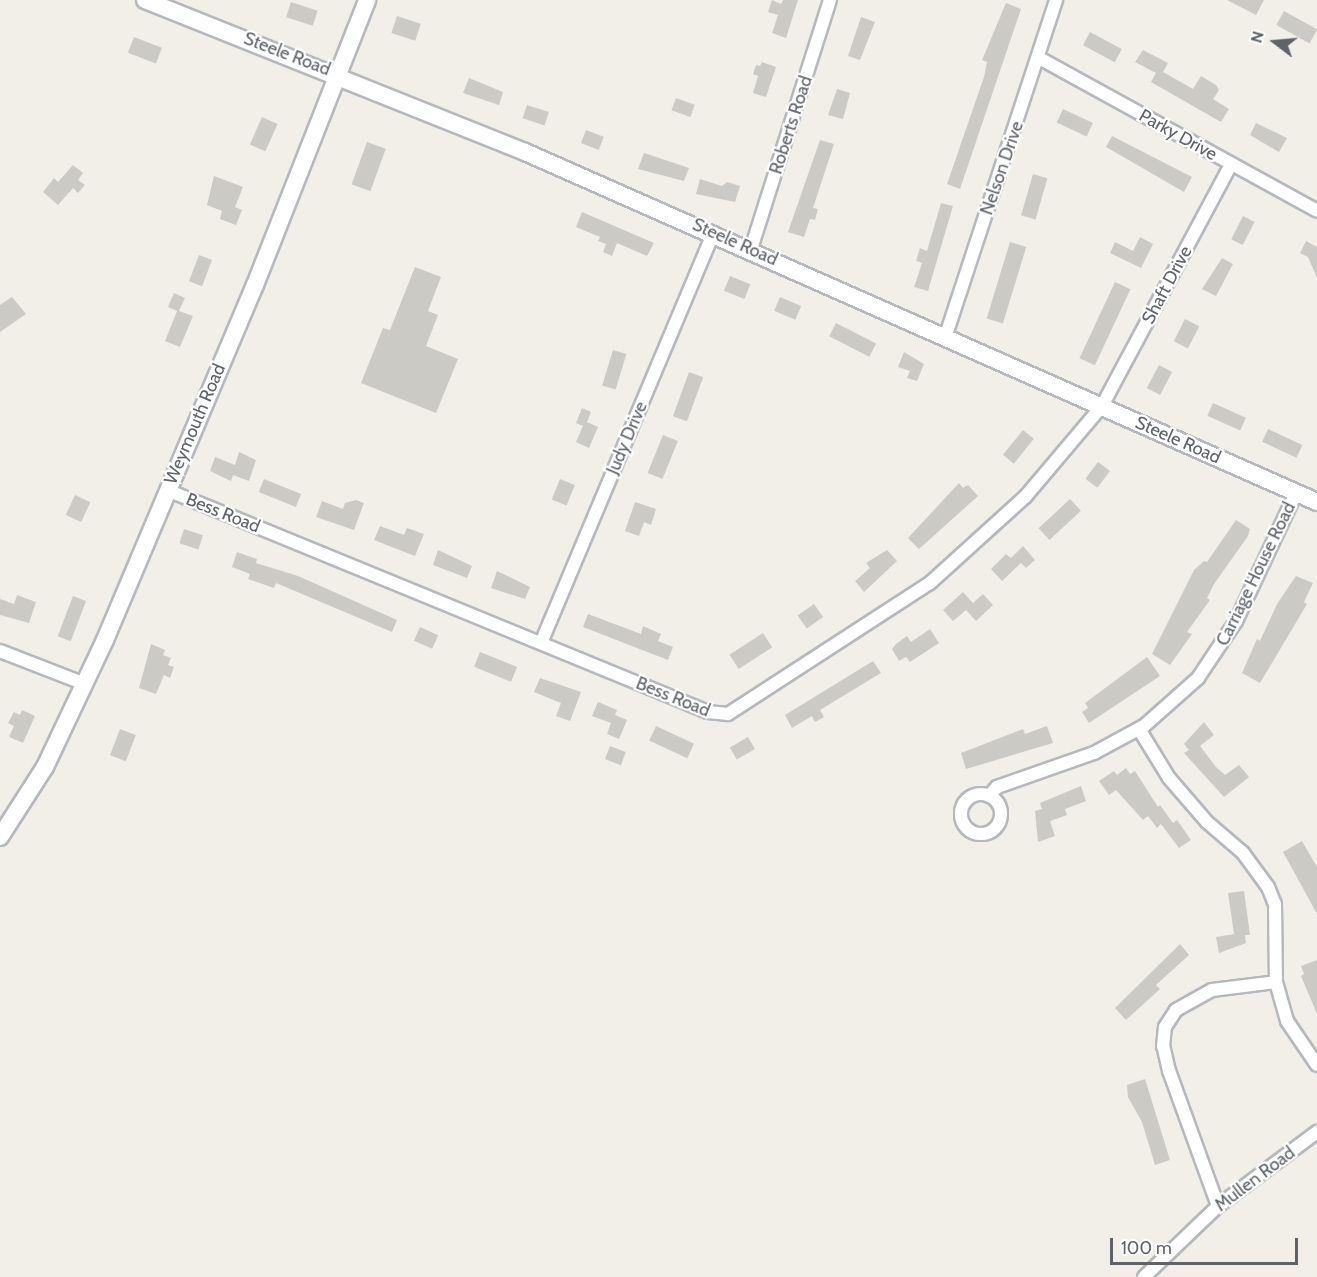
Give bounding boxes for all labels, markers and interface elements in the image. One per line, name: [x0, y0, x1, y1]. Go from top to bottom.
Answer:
north arrow: [1245, 12, 1305, 72]
street label: Steele Road: [241, 28, 333, 80]
text: N: [1247, 29, 1268, 45]
street label: Roberts Road: [765, 73, 817, 177]
street label: Parky Drive: [1135, 105, 1221, 165]
street label: Nelson Drive: [976, 118, 1028, 218]
street label: Steele Road: [689, 214, 781, 270]
street label: Shaft Drive: [1137, 242, 1197, 328]
street label: Weymouth Road: [160, 361, 230, 487]
street label: Judy Drive: [602, 398, 652, 478]
street label: Steele Road: [1132, 412, 1224, 468]
street label: Bess Road: [183, 488, 263, 538]
street label: Carriage House Road: [1212, 499, 1300, 649]
street label: Bess Road: [633, 672, 713, 722]
street label: Mullen Road: [1211, 1142, 1299, 1216]
scale bar: [1113, 1226, 1300, 1264]
text: 100 m: [1121, 1237, 1172, 1259]

